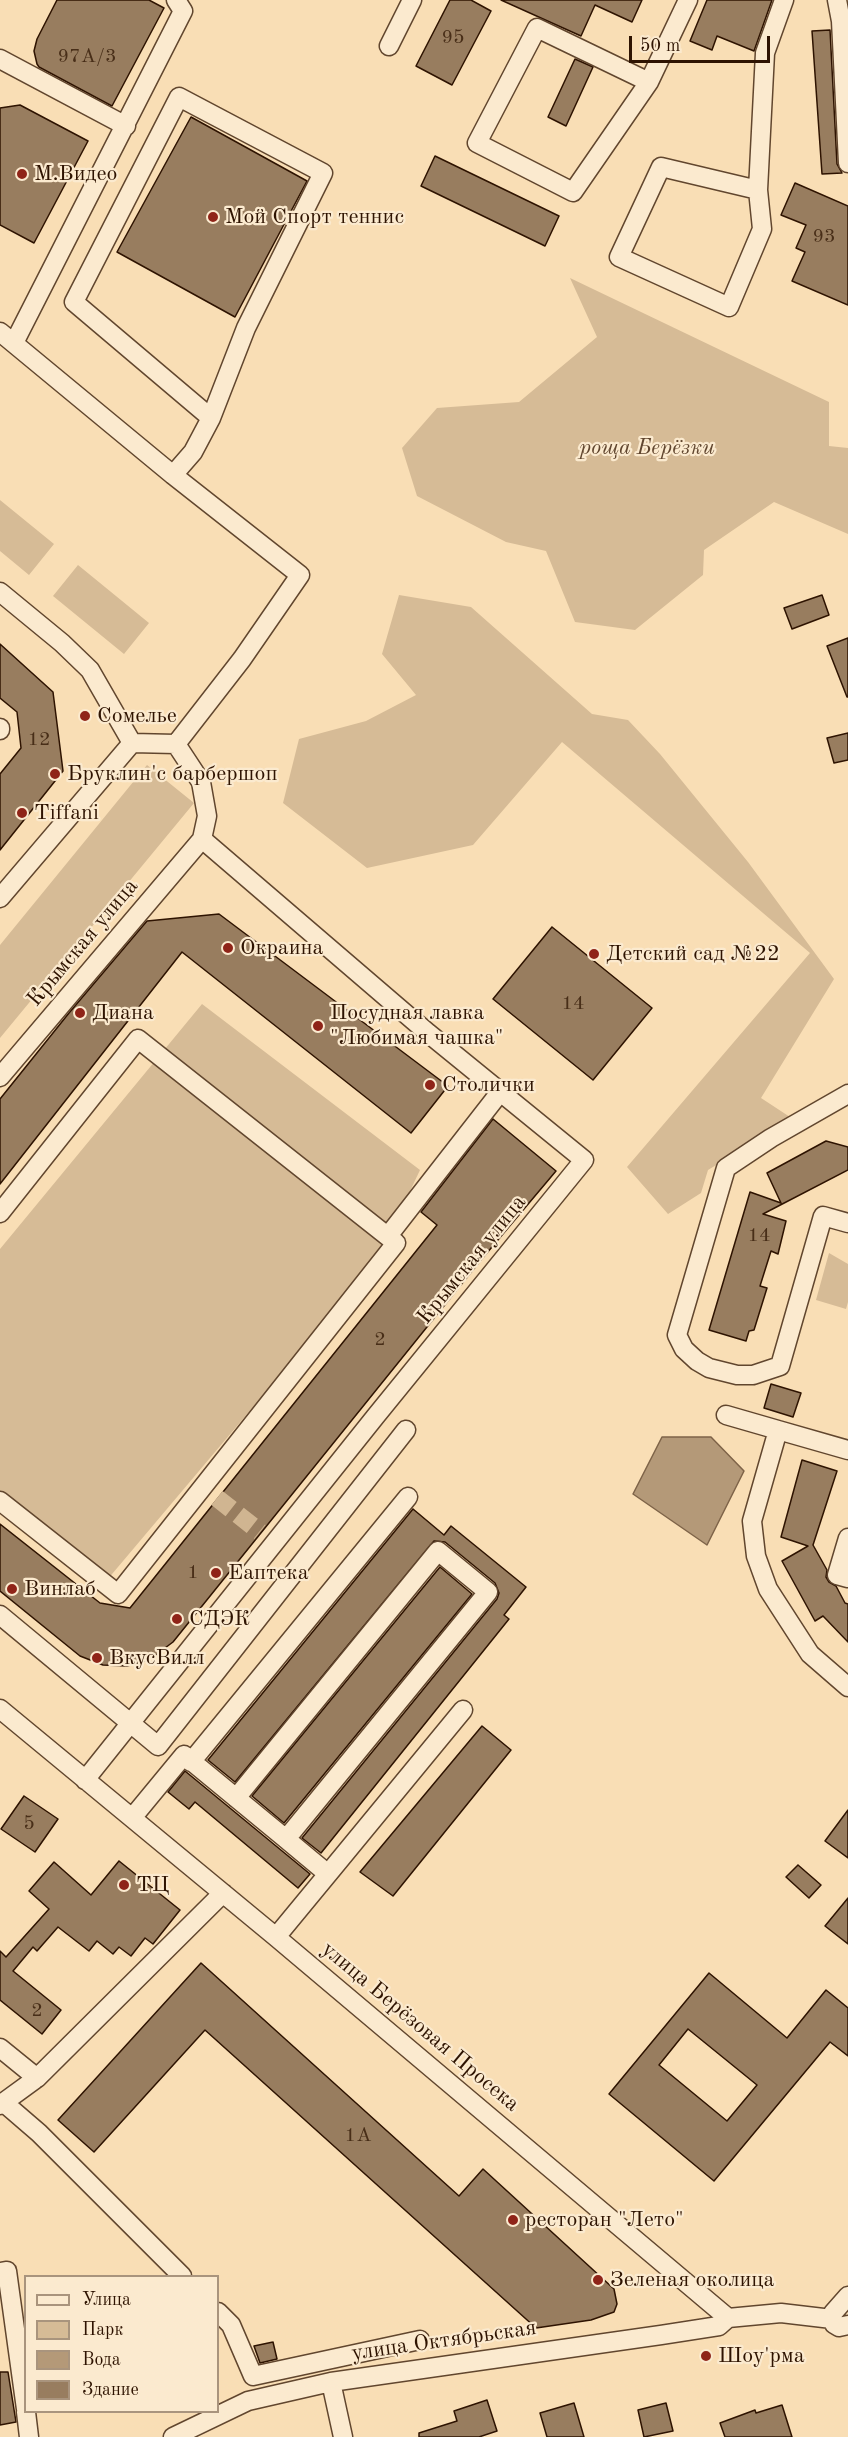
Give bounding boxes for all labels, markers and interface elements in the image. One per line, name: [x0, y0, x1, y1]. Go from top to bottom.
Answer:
scale bar: [632, 24, 773, 62]
house number: 95: [441, 26, 465, 50]
text: 50 m: [640, 37, 680, 55]
house number: 97А/3: [57, 45, 117, 69]
place label: М.Видео: [34, 161, 117, 187]
marker: М.Видео: [15, 167, 29, 181]
place label: Мой Спорт теннис: [225, 204, 404, 230]
marker: Мой Спорт теннис: [206, 210, 220, 224]
house number: 93: [812, 225, 836, 249]
park label: роща Берёзки: [579, 435, 715, 461]
place label: Сомелье: [97, 703, 177, 729]
marker: Сомелье: [78, 709, 92, 723]
house number: 12: [27, 728, 51, 752]
place label: Бруклин'с барбершоп: [67, 761, 277, 787]
marker: Бруклин'с барбершоп: [48, 767, 62, 781]
place label: Tiffani: [34, 800, 99, 826]
marker: Tiffani: [15, 806, 29, 820]
street label: Крымская улица: [22, 874, 144, 1012]
place label: Окраина: [240, 935, 323, 961]
marker: Окраина: [221, 941, 235, 955]
place label: Детский сад №22: [606, 941, 780, 967]
marker: Детский сад №22: [587, 947, 601, 961]
house number: 14: [561, 992, 585, 1016]
place label: Диана: [92, 1000, 154, 1026]
place label: Посудная лавка "Любимая чашка": [330, 1000, 503, 1052]
marker: Диана: [73, 1006, 87, 1020]
marker: Посудная лавка "Любимая чашка": [311, 1019, 325, 1033]
place label: Столички: [442, 1072, 535, 1098]
marker: Столички: [423, 1078, 437, 1092]
street label: Крымская улица: [412, 1190, 532, 1330]
house number: 14: [747, 1224, 771, 1248]
house number: 2: [374, 1328, 386, 1352]
place label: Еаптека: [228, 1560, 309, 1586]
house number: 1: [187, 1561, 199, 1585]
marker: Еаптека: [209, 1566, 223, 1580]
place label: Винлаб: [24, 1576, 96, 1602]
marker: Винлаб: [5, 1582, 19, 1596]
place label: СДЭК: [189, 1606, 250, 1632]
marker: СДЭК: [170, 1612, 184, 1626]
place label: ВкусВилл: [109, 1645, 205, 1671]
marker: ВкусВилл: [90, 1651, 104, 1665]
house number: 5: [23, 1812, 35, 1836]
place label: ТЦ: [136, 1872, 169, 1898]
marker: ТЦ: [117, 1878, 131, 1892]
street label: улица Берёзовая Просека: [316, 1936, 524, 2118]
house number: 2: [31, 1999, 43, 2023]
house number: 1А: [345, 2124, 371, 2148]
place label: ресторан "Лето": [525, 2207, 684, 2233]
marker: ресторан "Лето": [506, 2213, 520, 2227]
place label: Зеленая околица: [610, 2267, 774, 2293]
marker: Зеленая околица: [591, 2273, 605, 2287]
legend: [24, 2275, 219, 2413]
text: Улица: [82, 2291, 131, 2309]
street label: улица Октябрьская: [350, 2315, 538, 2367]
text: Парк: [82, 2321, 123, 2339]
place label: Шоу'рма: [718, 2343, 805, 2369]
marker: Шоу'рма: [699, 2349, 713, 2363]
text: Вода: [82, 2351, 121, 2369]
text: Здание: [82, 2381, 139, 2399]

